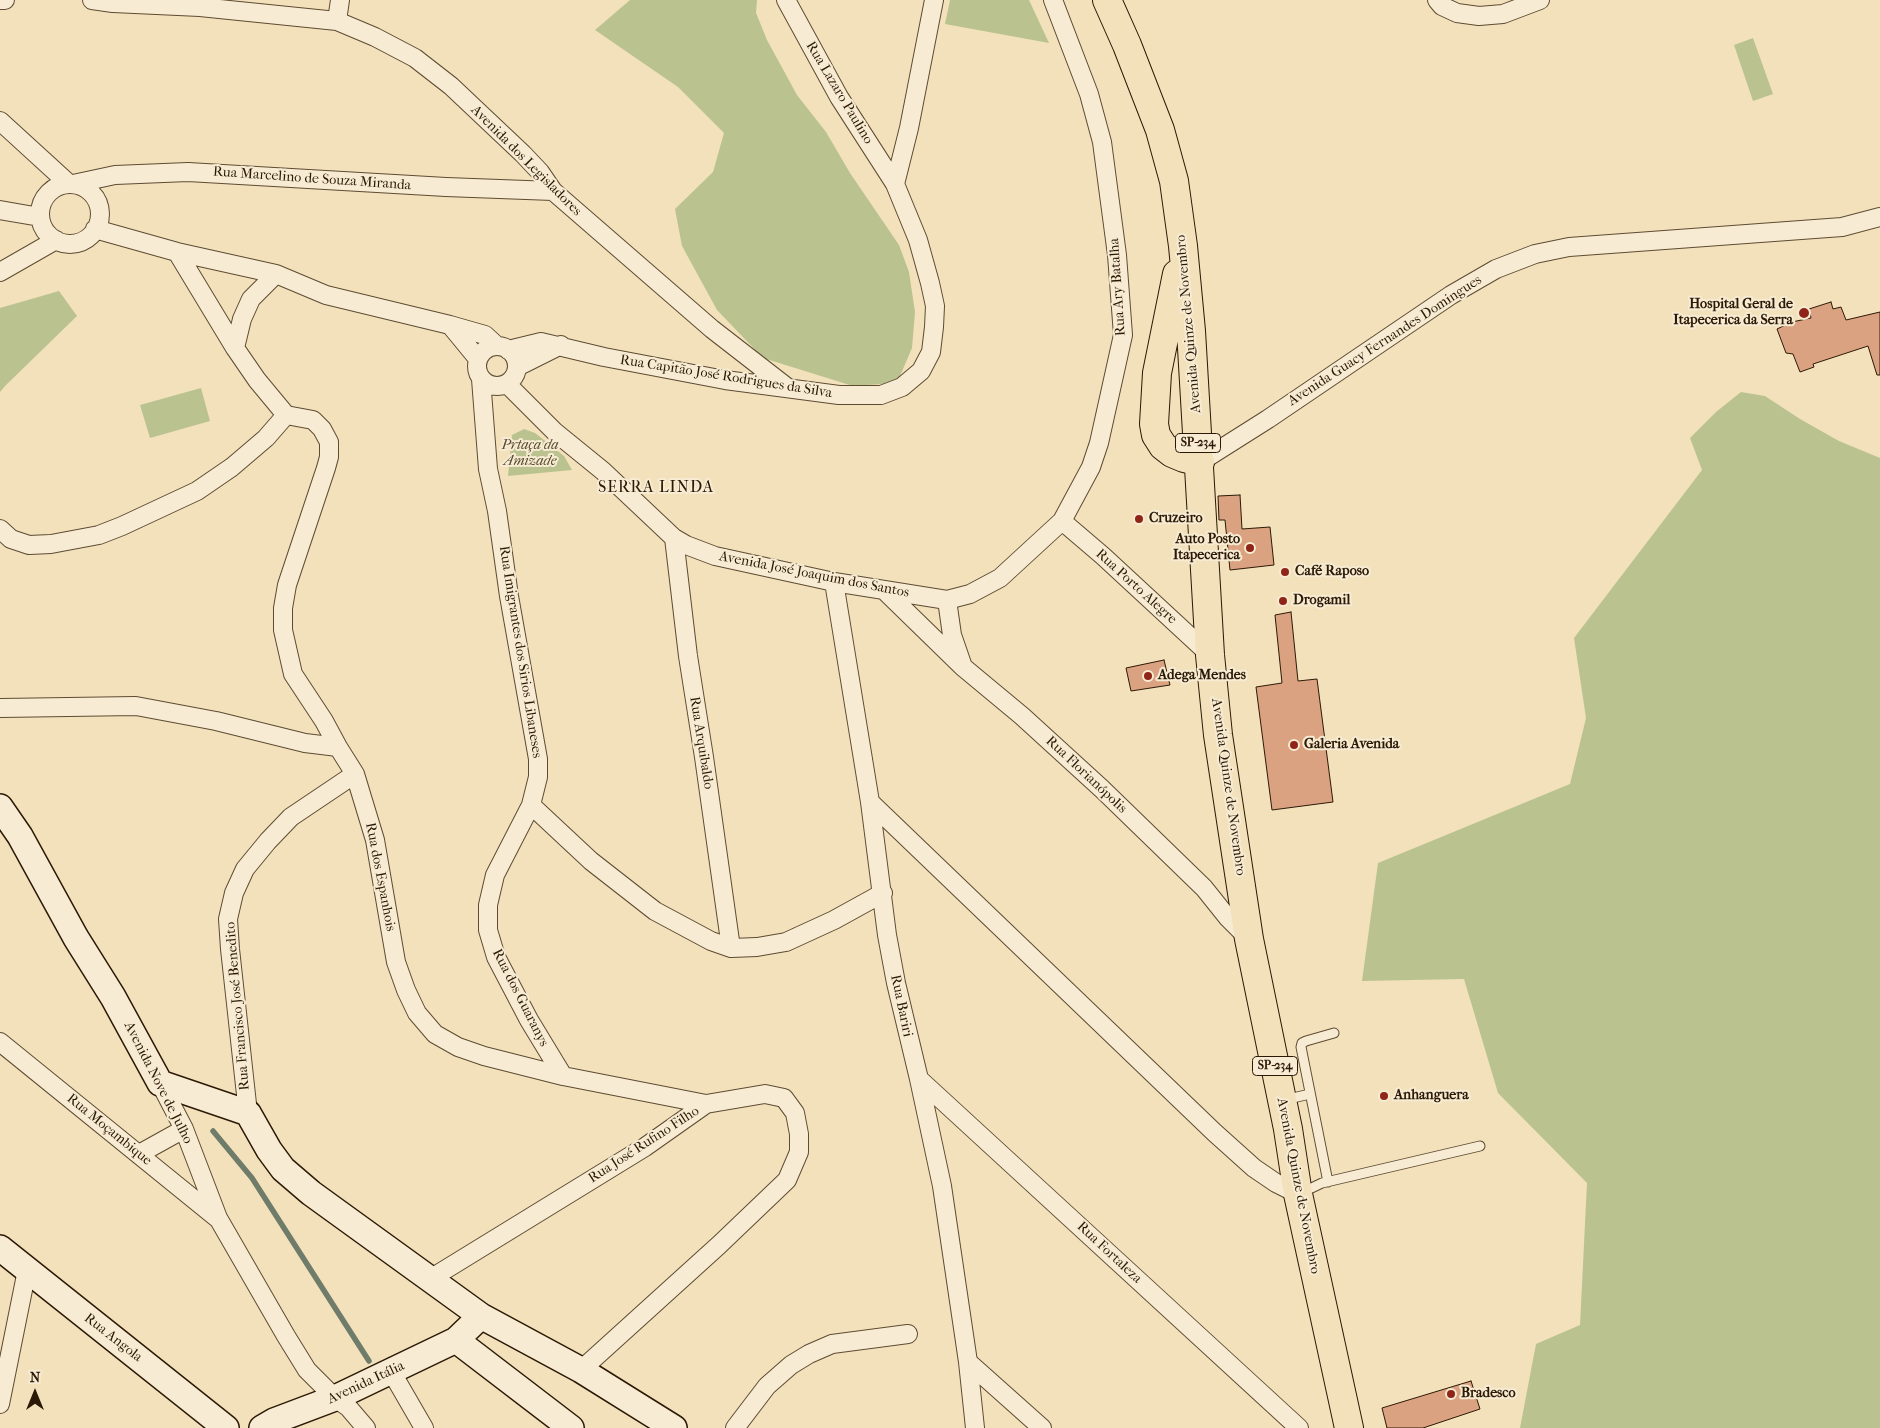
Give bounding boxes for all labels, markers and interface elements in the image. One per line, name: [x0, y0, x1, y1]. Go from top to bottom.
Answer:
street label: Rua Lazaro Paulino: [802, 39, 876, 147]
street label: Avenida dos Legisladores: [467, 102, 585, 220]
street label: Rua Marcelino de Souza Miranda: [212, 164, 412, 194]
street label: Avenida Quinze de Novembro: [1173, 234, 1205, 414]
street label: Rua Ary Batalha: [1106, 237, 1130, 337]
street label: Avenida Guacy Fernandes Domingues: [1285, 272, 1485, 410]
place label: Hospital Geral de Itapecerica da Serra: [1673, 297, 1793, 330]
marker: Hospital Geral de Itapecerica da Serra: [1797, 306, 1811, 320]
street label: Rua Capitão José Rodrigues da Silva: [619, 352, 833, 402]
road number: SP-234: [1176, 433, 1220, 452]
park label: Prtaça da Amizade: [501, 438, 559, 471]
district label: SERRA LINDA: [597, 478, 715, 498]
place label: Cruzeiro: [1149, 511, 1203, 527]
marker: Cruzeiro: [1133, 513, 1145, 525]
place label: Auto Posto Itapecerica: [1173, 532, 1240, 564]
marker: Auto Posto Itapecerica: [1244, 542, 1256, 554]
street label: Rua Imigrantes dos Sirios Libaneses: [495, 545, 545, 759]
street label: Rua Porto Alegre: [1092, 546, 1180, 628]
street label: Avenida José Joaquim dos Santos: [718, 548, 910, 602]
place label: Café Raposo: [1295, 564, 1369, 580]
marker: Café Raposo: [1279, 566, 1291, 578]
place label: Drogamil: [1293, 593, 1350, 609]
marker: Drogamil: [1277, 595, 1289, 607]
place label: Adega Mendes: [1158, 668, 1246, 684]
marker: Adega Mendes: [1142, 670, 1154, 682]
street label: Rua Arquibaldo: [685, 695, 717, 791]
street label: Avenida Quinze de Novembro: [1207, 697, 1249, 877]
street label: Rua Florianópolis: [1042, 733, 1130, 817]
place label: Galeria Avenida: [1304, 737, 1399, 753]
marker: Galeria Avenida: [1288, 739, 1300, 751]
street label: Rua dos Espanhois: [361, 821, 399, 933]
street label: Rua Francisco José Benedito: [222, 921, 254, 1091]
street label: Rua dos Guaranys: [488, 946, 552, 1050]
street label: Rua Bariri: [886, 973, 916, 1039]
street label: Avenida Nove de Julho: [120, 1019, 196, 1147]
road number: SP-234: [1252, 1056, 1298, 1076]
place label: Anhanguera: [1394, 1088, 1469, 1104]
marker: Anhanguera: [1378, 1090, 1390, 1102]
street label: Rua Moçambique: [63, 1091, 155, 1169]
street label: Avenida Quinze de Novembro: [1273, 1097, 1323, 1275]
street label: Rua José Rufino Filho: [585, 1103, 703, 1187]
street label: Rua Fortaleza: [1073, 1219, 1145, 1287]
street label: Rua Angola: [81, 1310, 145, 1366]
street label: Avenida Itália: [325, 1358, 407, 1408]
north arrow: [10, 1368, 60, 1418]
text: N: [30, 1369, 40, 1386]
place label: Bradesco: [1461, 1386, 1516, 1402]
marker: Bradesco: [1445, 1388, 1457, 1400]

